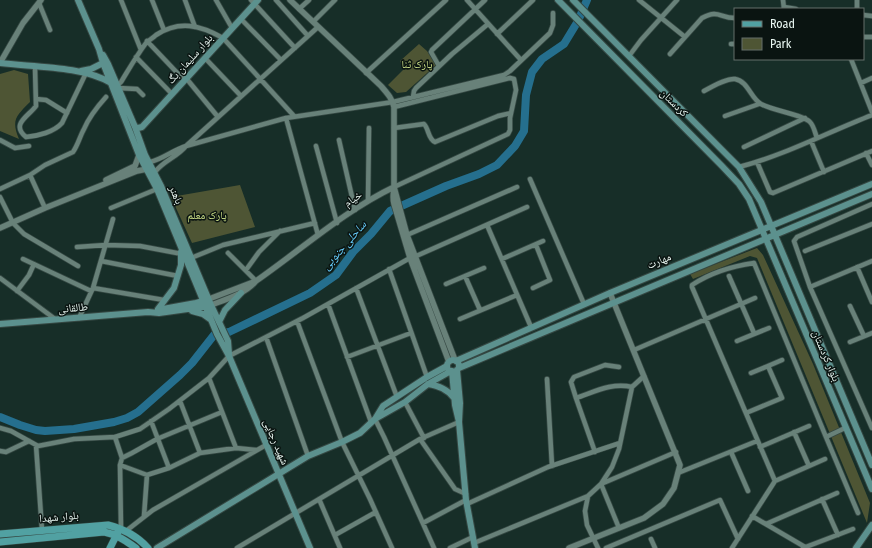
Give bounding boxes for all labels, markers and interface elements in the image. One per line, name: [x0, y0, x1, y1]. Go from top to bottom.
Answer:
legend: [734, 8, 864, 60]
text: Road: [770, 17, 795, 31]
street label: بلوار سلیمان بگ: [164, 32, 216, 86]
text: Park: [770, 37, 792, 51]
park label: پارک ثنا: [401, 58, 433, 71]
street label: کردستان: [657, 86, 691, 120]
street label: باهنر: [166, 183, 186, 206]
street label: خیام: [341, 188, 365, 210]
park label: پارک معلم: [187, 209, 227, 223]
water label: ساحلی جنوبی: [319, 217, 370, 273]
street label: مهارت: [645, 250, 673, 272]
street label: طالقانی: [57, 300, 89, 316]
street label: بلوار کردستان: [809, 328, 843, 384]
street label: شهید رجایی: [261, 417, 291, 467]
street label: بلوار شهدا: [39, 509, 79, 525]

